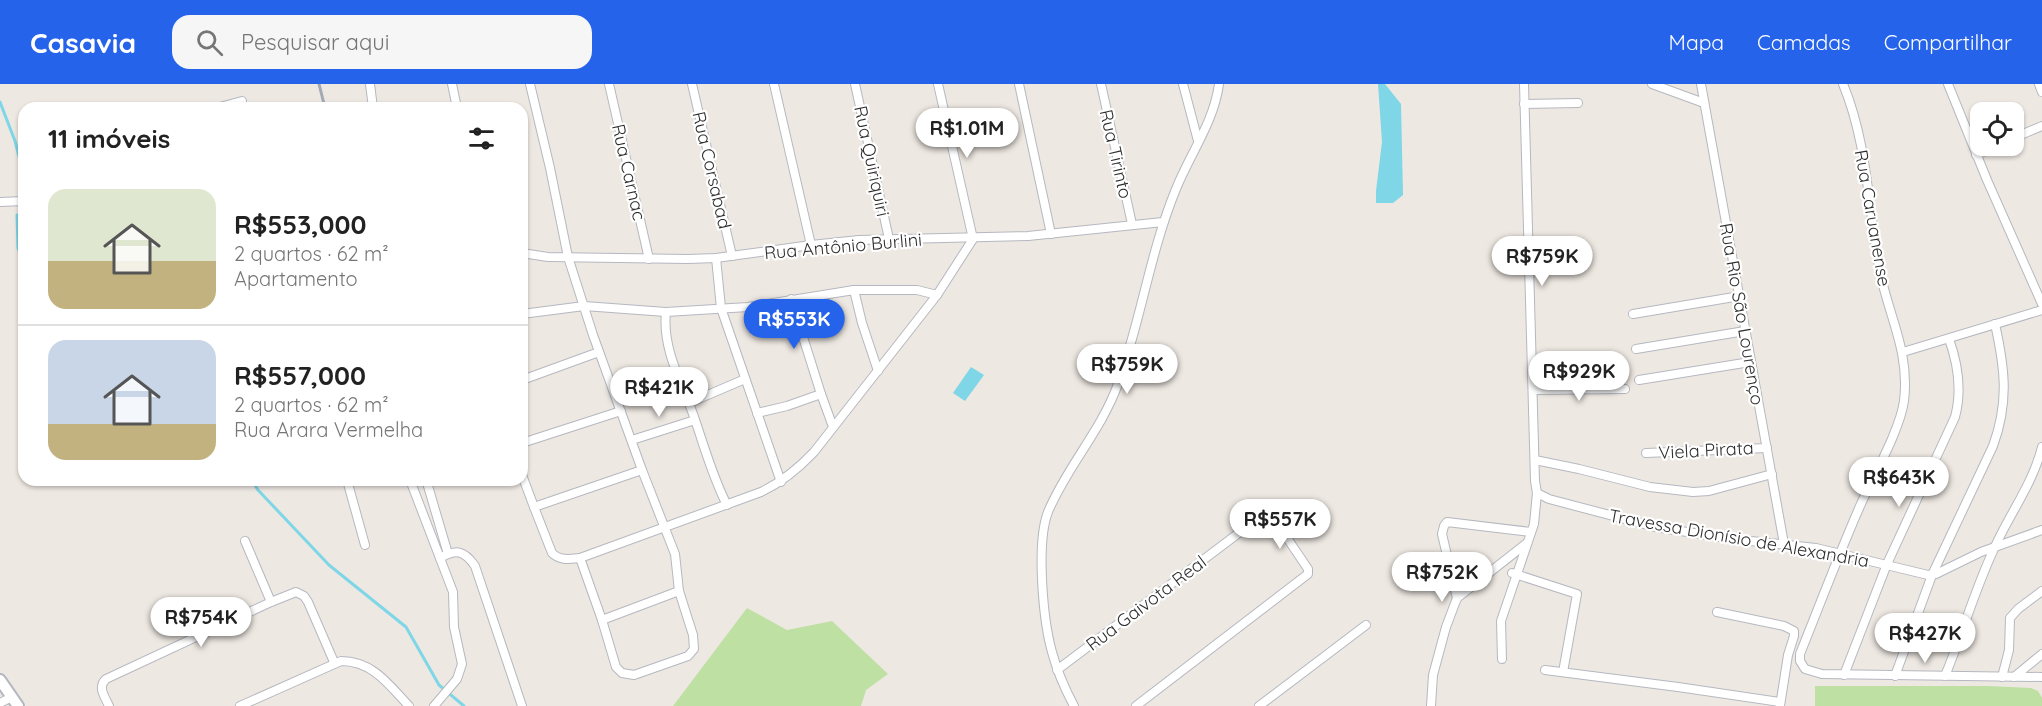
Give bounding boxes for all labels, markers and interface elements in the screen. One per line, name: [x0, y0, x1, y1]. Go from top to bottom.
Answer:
search box: [172, 15, 592, 69]
text: Casavia: [30, 25, 136, 60]
icon: search: [193, 26, 226, 59]
text: Pesquisar aqui: [241, 28, 389, 56]
text: Mapa: [1669, 29, 1724, 55]
text: Camadas: [1757, 29, 1851, 55]
text: Compartilhar: [1884, 29, 2012, 55]
map controls: [1970, 102, 2024, 156]
button: locate: [1970, 102, 2024, 156]
street label: Rua Quiriquiri: [849, 104, 895, 218]
street label: Rua Tirinto: [1095, 107, 1137, 201]
pin: R$1.01M: [912, 108, 1022, 159]
street label: Rua Corsabad: [687, 109, 737, 231]
text: R$1.01M: [930, 115, 1004, 140]
text: 11 imóveis: [48, 122, 170, 155]
icon: filters: [465, 122, 498, 155]
street label: Rua Carnac: [607, 122, 651, 222]
street label: Rua Caruanense: [1850, 148, 1896, 288]
text: R$553,000: [234, 208, 366, 241]
icon: home: [96, 213, 168, 285]
street label: Rua Rio São Lourenço: [1715, 221, 1769, 407]
street label: Rua Antônio Burlini: [763, 228, 923, 264]
pin: R$759K: [1493, 236, 1591, 287]
text: 2 quartos · 62 m²: [234, 241, 389, 266]
text: R$759K: [1506, 243, 1578, 268]
text: Apartamento: [234, 266, 358, 291]
pin: R$553K: [745, 299, 843, 350]
text: R$553K: [758, 306, 830, 331]
pin: R$759K: [1078, 344, 1176, 395]
text: R$759K: [1091, 351, 1163, 376]
pin: R$929K: [1530, 351, 1628, 402]
text: R$929K: [1543, 358, 1615, 383]
text: R$557,000: [234, 359, 366, 392]
icon: home: [96, 364, 168, 436]
pin: R$421K: [610, 367, 708, 418]
text: R$421K: [624, 374, 694, 399]
text: 2 quartos · 62 m²: [234, 392, 389, 417]
text: Rua Arara Vermelha: [234, 417, 423, 442]
street label: Viela Pirata: [1658, 436, 1754, 464]
pin: R$643K: [1850, 457, 1948, 508]
text: R$643K: [1863, 464, 1935, 489]
pin: R$557K: [1231, 499, 1329, 550]
street label: Travessa Dionísio de Alexandria: [1607, 504, 1871, 572]
text: R$557K: [1244, 506, 1316, 531]
street label: Rua Gaivota Real: [1081, 550, 1211, 656]
pin: R$752K: [1393, 552, 1491, 603]
text: R$752K: [1406, 559, 1478, 584]
pin: R$754K: [152, 597, 250, 648]
text: R$754K: [164, 604, 238, 629]
pin: R$427K: [1876, 613, 1974, 664]
text: R$427K: [1889, 620, 1961, 645]

